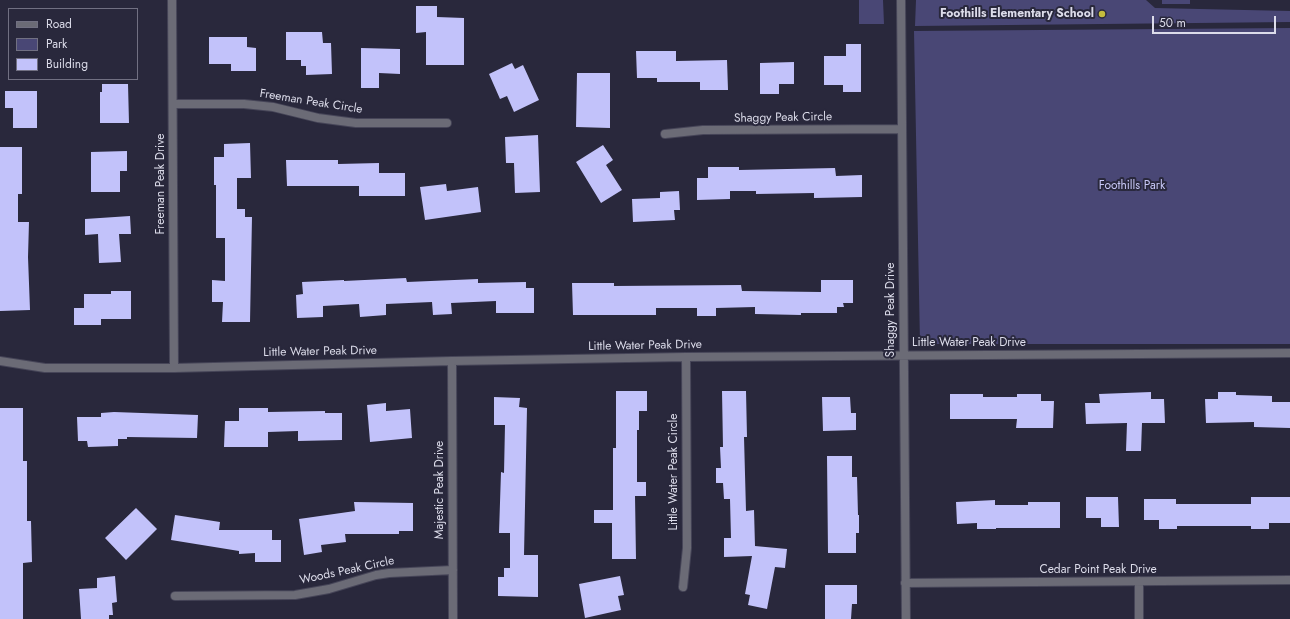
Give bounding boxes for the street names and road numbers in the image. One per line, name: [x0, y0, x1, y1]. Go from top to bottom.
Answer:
street label: Freeman Peak Circle: [258, 87, 364, 117]
street label: Shaggy Peak Circle: [734, 110, 832, 126]
street label: Freeman Peak Drive: [154, 134, 168, 234]
street label: Shaggy Peak Drive: [884, 263, 898, 357]
street label: Little Water Peak Drive: [912, 336, 1026, 350]
street label: Little Water Peak Drive: [588, 338, 702, 354]
street label: Little Water Peak Drive: [263, 344, 377, 360]
street label: Little Water Peak Circle: [667, 413, 681, 531]
street label: Majestic Peak Drive: [433, 441, 447, 539]
street label: Woods Peak Circle: [298, 554, 396, 588]
street label: Cedar Point Peak Drive: [1039, 563, 1157, 577]

